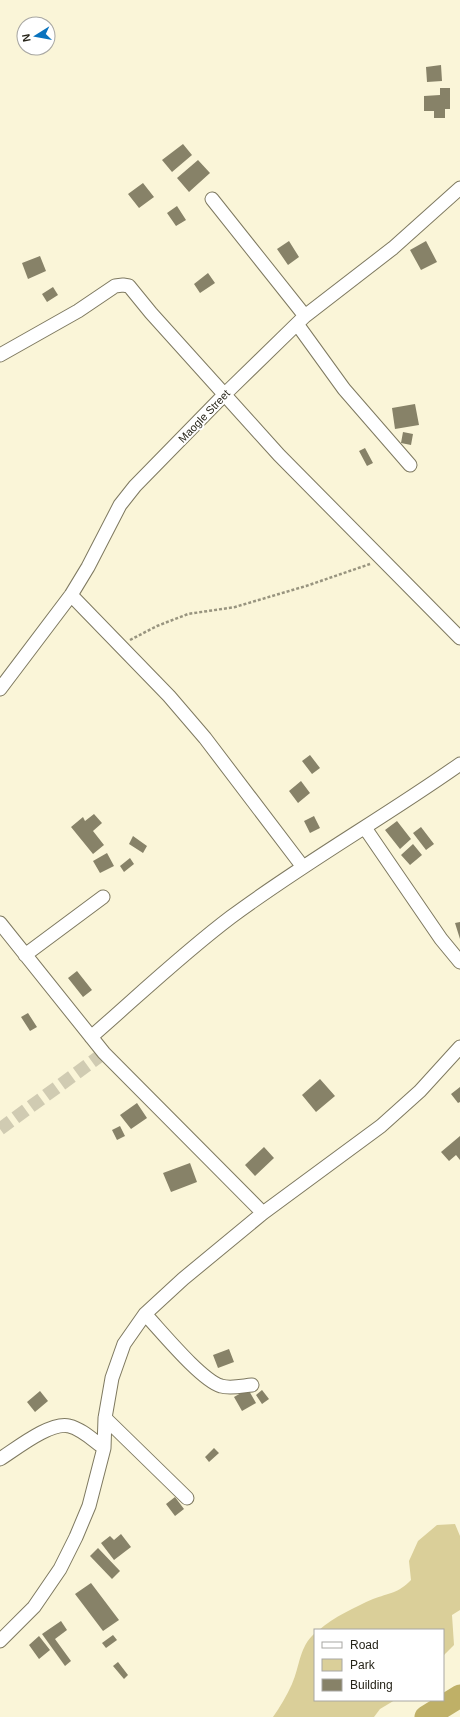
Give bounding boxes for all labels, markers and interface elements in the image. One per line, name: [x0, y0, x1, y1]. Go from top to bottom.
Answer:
north arrow: [16, 16, 56, 56]
text: N: [20, 33, 33, 43]
street label: Maogle Street: [176, 387, 232, 445]
legend: [314, 1629, 444, 1701]
text: Road: [350, 1638, 379, 1652]
text: Park: [350, 1658, 376, 1672]
text: Building: [350, 1678, 393, 1692]

